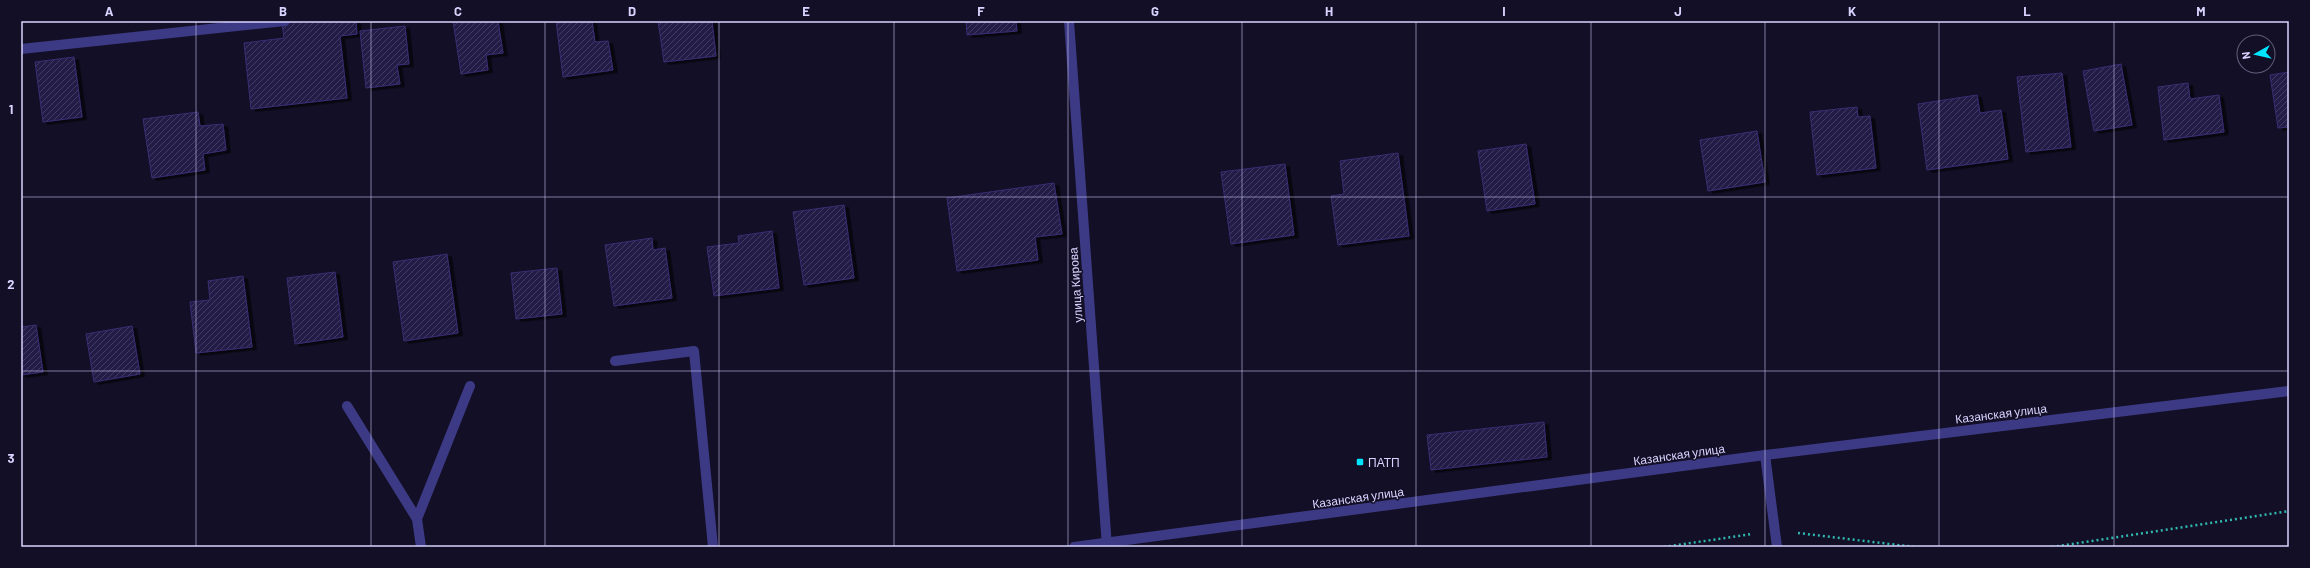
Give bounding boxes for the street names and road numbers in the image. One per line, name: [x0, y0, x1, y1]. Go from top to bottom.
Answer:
street label: улица Кирова: [1065, 247, 1086, 323]
street label: Казанская улица: [1954, 400, 2048, 427]
street label: Казанская улица: [1632, 441, 1726, 468]
street label: Казанская улица: [1311, 484, 1405, 511]

